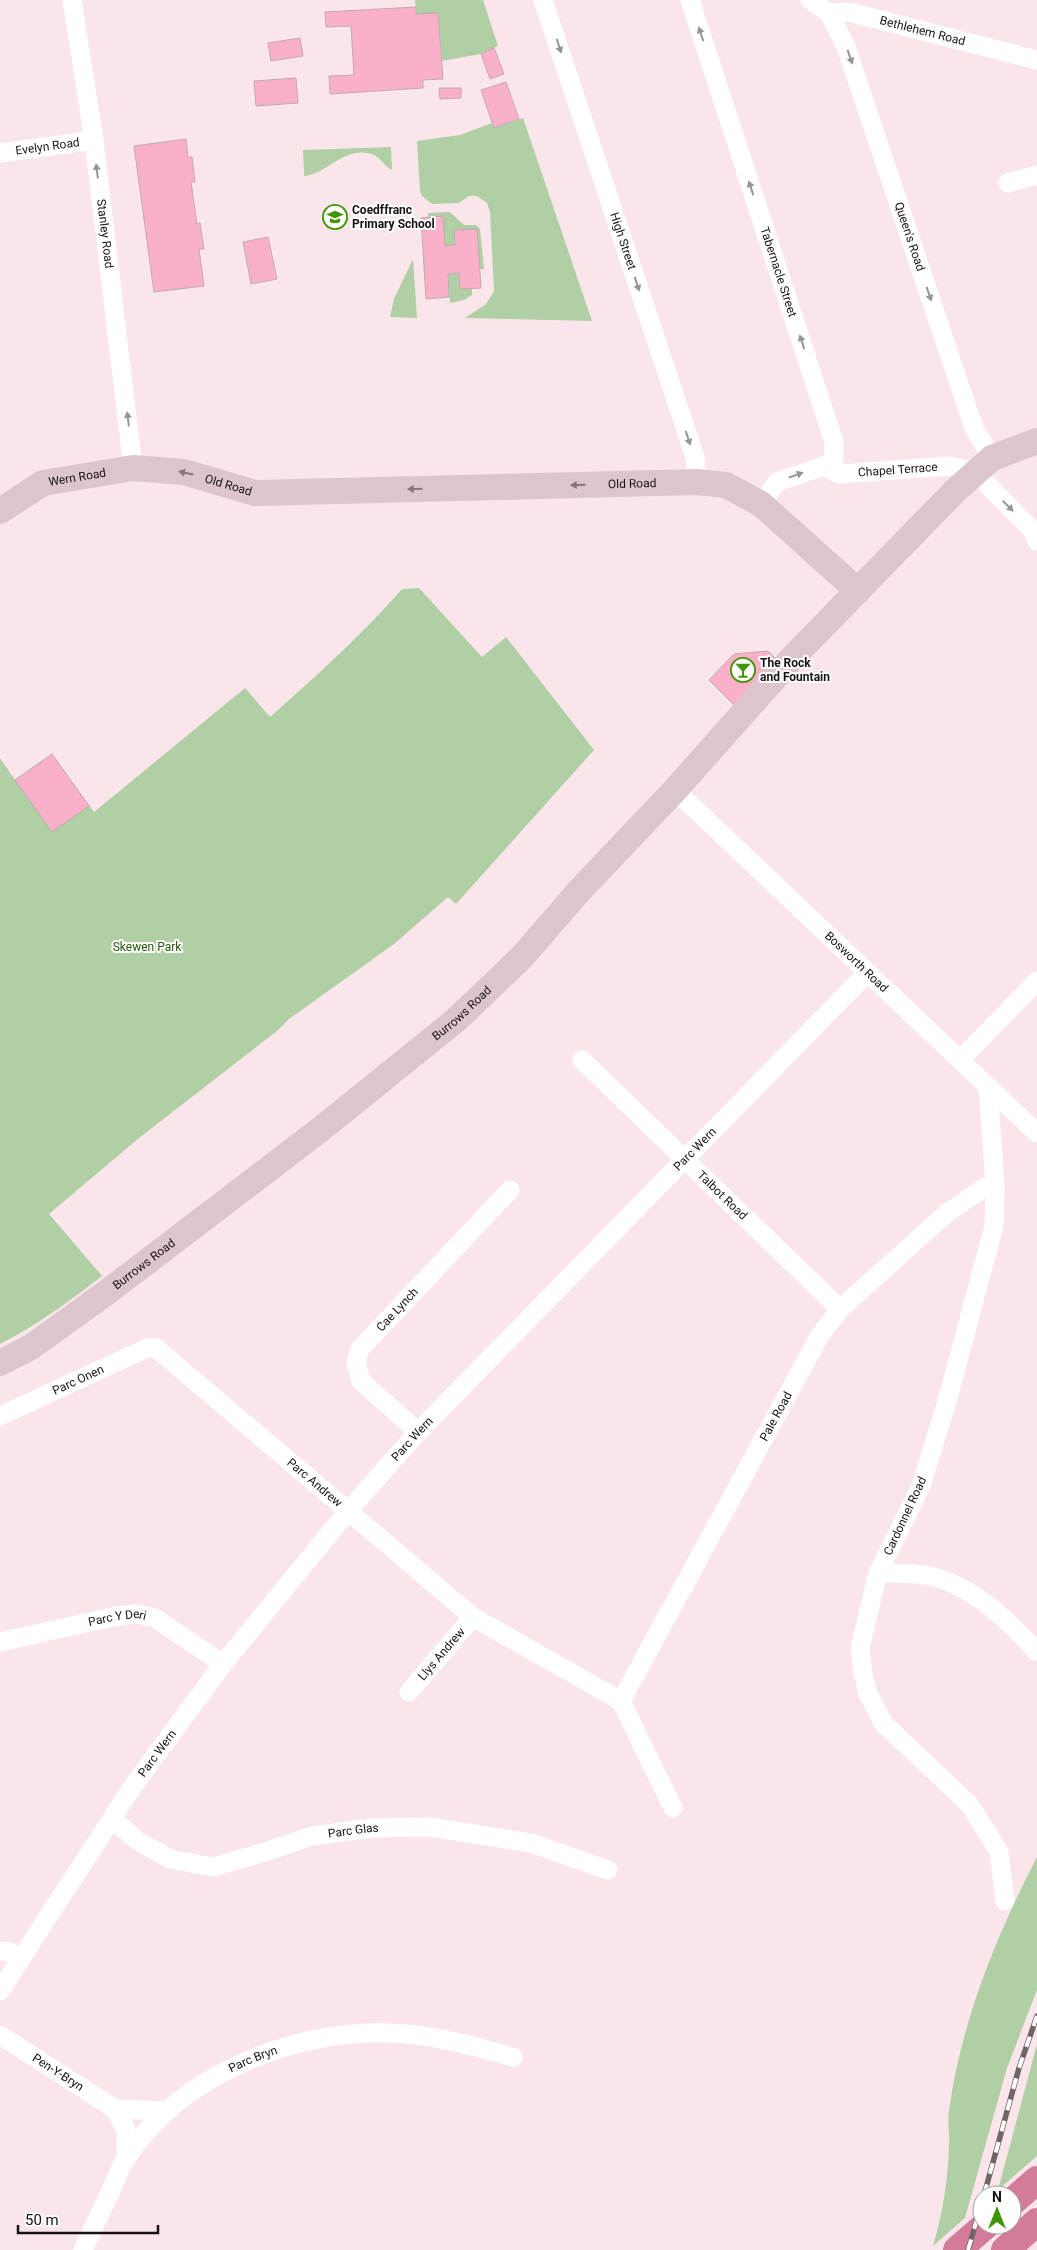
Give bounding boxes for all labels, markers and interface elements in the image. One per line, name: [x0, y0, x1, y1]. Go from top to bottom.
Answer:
street label: Bethlehem Road: [878, 13, 967, 48]
one-way arrow: [696, 26, 704, 41]
one-way arrow: [555, 39, 563, 54]
one-way arrow: [846, 50, 854, 65]
street label: Evelyn Road: [15, 135, 80, 158]
one-way arrow: [93, 163, 101, 179]
one-way arrow: [747, 180, 755, 195]
street label: Stanley Road: [94, 198, 116, 269]
street label: Queen's Road: [892, 200, 928, 273]
place label: Coedffranc Primary School: [352, 203, 435, 231]
school or university icon: Coedffranc Primary School: [322, 204, 348, 230]
street label: High Street: [607, 211, 639, 272]
street label: Tabernacle Street: [757, 225, 800, 319]
one-way arrow: [634, 276, 642, 291]
one-way arrow: [926, 287, 934, 302]
one-way arrow: [798, 335, 805, 350]
one-way arrow: [123, 411, 131, 427]
one-way arrow: [685, 430, 693, 445]
street label: Chapel Terrace: [858, 460, 938, 480]
street label: Wern Road: [47, 466, 107, 489]
one-way arrow: [177, 469, 193, 477]
one-way arrow: [789, 471, 804, 478]
street label: Old Road: [203, 472, 254, 499]
street label: Old Road: [608, 476, 657, 491]
one-way arrow: [570, 481, 586, 489]
one-way arrow: [407, 485, 423, 493]
one-way arrow: [1001, 499, 1013, 511]
place label: The Rock and Fountain: [760, 656, 830, 684]
bar icon: The Rock and Fountain: [730, 657, 756, 683]
street label: Bosworth Road: [822, 929, 891, 995]
park label: Skewen Park: [113, 940, 182, 954]
street label: Burrows Road: [429, 983, 494, 1043]
street label: Parc Wern: [671, 1124, 719, 1173]
street label: Talbot Road: [694, 1168, 750, 1223]
street label: Burrows Road: [110, 1236, 178, 1292]
street label: Cae Lynch: [373, 1285, 421, 1334]
street label: Parc Onen: [50, 1362, 106, 1398]
street label: Pale Road: [757, 1389, 795, 1443]
street label: Parc Wern: [389, 1414, 436, 1464]
street label: Parc Andrew: [284, 1455, 345, 1510]
street label: Cardonnel Road: [881, 1475, 929, 1557]
street label: Parc Y Deri: [87, 1607, 148, 1629]
street label: Llys Andrew: [415, 1625, 468, 1683]
street label: Parc Wern: [135, 1727, 179, 1780]
street label: Parc Glas: [327, 1821, 379, 1841]
street label: Parc Bryn: [226, 2043, 279, 2075]
street label: Pen-Y-Bryn: [30, 2051, 86, 2094]
north arrow: [972, 2185, 1022, 2235]
text: N: [992, 2189, 1002, 2205]
scale bar: [18, 2202, 158, 2234]
text: 50 m: [25, 2211, 59, 2229]

